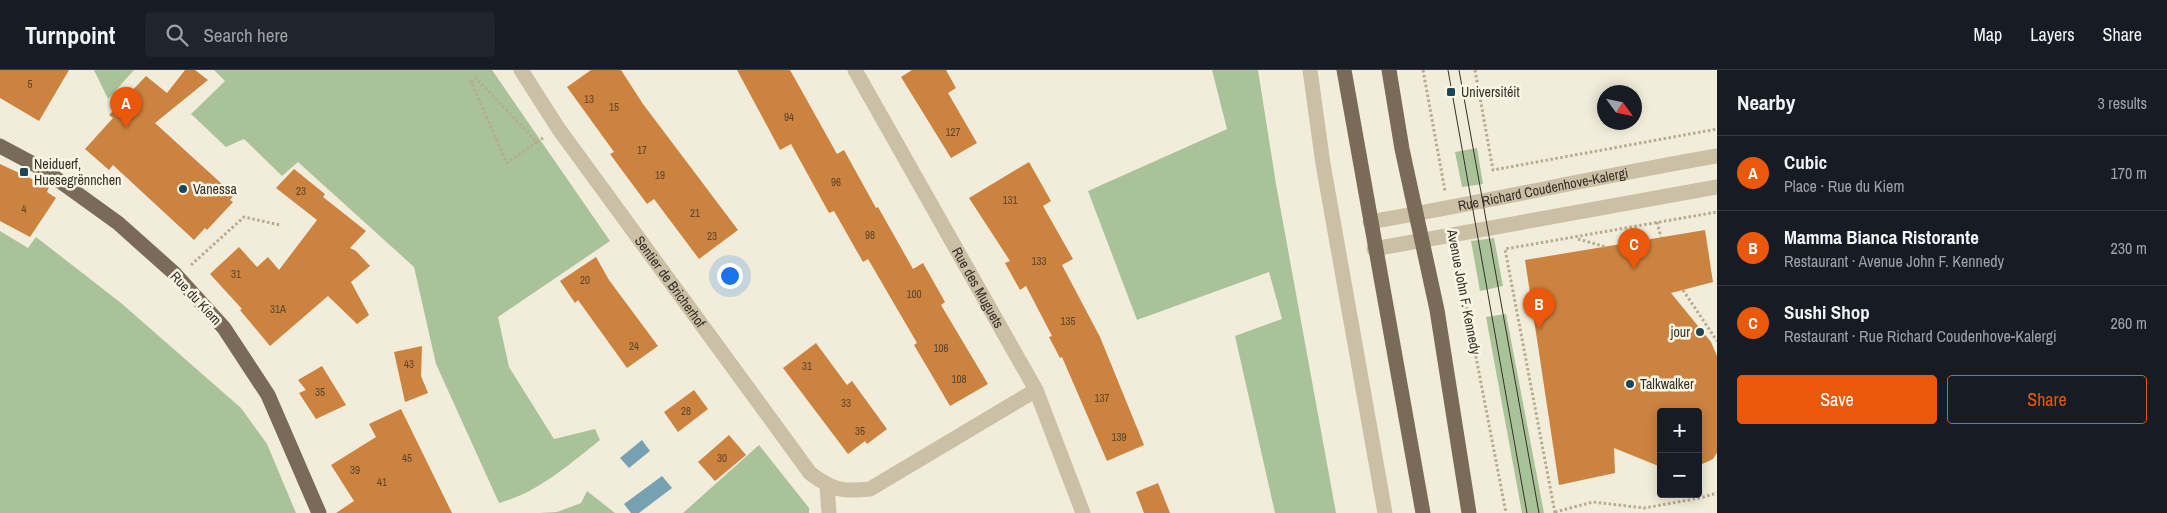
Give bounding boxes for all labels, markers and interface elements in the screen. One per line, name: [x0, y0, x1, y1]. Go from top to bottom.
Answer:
search box: [145, 12, 495, 57]
text: Turnpoint: [25, 19, 115, 51]
icon: search: [163, 21, 191, 49]
text: Search here: [203, 22, 288, 48]
text: Map: [1974, 22, 2002, 47]
text: Layers: [2030, 22, 2075, 47]
text: Share: [2103, 22, 2142, 47]
house number: 5: [27, 77, 33, 91]
place label: Universitéit: [1461, 83, 1520, 101]
north arrow: [1597, 85, 1642, 130]
marker: Universitéit: [1445, 86, 1457, 98]
pin: A: [110, 87, 142, 128]
text: Nearby: [1737, 88, 1795, 117]
house number: 13: [584, 92, 594, 106]
text: 3 results: [2097, 92, 2147, 114]
house number: 15: [609, 100, 619, 114]
house number: 94: [784, 110, 794, 124]
house number: 127: [945, 125, 961, 139]
house number: 17: [637, 143, 647, 157]
text: Cubic: [1784, 149, 1827, 175]
place label: Neiduerf, Huesegrënnchen: [34, 155, 121, 189]
text: A: [1748, 162, 1758, 184]
text: 170 m: [2111, 162, 2147, 184]
street label: Rue Richard Coudenhove-Kalergi: [1456, 164, 1630, 215]
marker: Neiduerf, Huesegrënnchen: [18, 166, 30, 178]
house number: 19: [655, 168, 665, 182]
house number: 96: [831, 175, 841, 189]
text: Place · Rue du Kiem: [1784, 175, 1904, 197]
place label: Vanessa: [193, 180, 237, 198]
marker: Vanessa: [177, 183, 189, 195]
house number: 23: [296, 184, 306, 198]
house number: 131: [1002, 193, 1018, 207]
house number: 4: [21, 202, 27, 216]
house number: 21: [690, 206, 700, 220]
text: Mamma Bianca Ristorante: [1784, 224, 1979, 250]
street label: Avenue John F. Kennedy: [1443, 227, 1485, 357]
house number: 98: [865, 228, 875, 242]
pin: C: [1618, 228, 1650, 269]
house number: 23: [707, 229, 717, 243]
street label: Sentier de Bricherhof: [631, 232, 710, 332]
text: B: [1748, 237, 1758, 259]
text: 230 m: [2111, 237, 2147, 259]
street label: Rue des Muguets: [948, 244, 1008, 331]
text: Restaurant · Avenue John F. Kennedy: [1784, 250, 2004, 272]
house number: 133: [1031, 254, 1047, 268]
your location: [717, 263, 743, 289]
street label: Rue du Kiem: [167, 267, 225, 329]
house number: 31: [231, 267, 241, 281]
house number: 20: [580, 273, 590, 287]
house number: 100: [906, 287, 922, 301]
pin: B: [1523, 288, 1555, 329]
text: Sushi Shop: [1784, 299, 1870, 325]
house number: 31A: [270, 302, 287, 316]
text: C: [1748, 312, 1758, 334]
text: 260 m: [2111, 312, 2147, 334]
house number: 135: [1060, 314, 1076, 328]
place label: jour: [1670, 323, 1690, 341]
text: Restaurant · Rue Richard Coudenhove-Kalergi: [1784, 325, 2057, 347]
marker: jour: [1694, 326, 1706, 338]
house number: 24: [629, 339, 639, 353]
house number: 106: [933, 341, 949, 355]
house number: 43: [404, 357, 414, 371]
house number: 31: [802, 359, 812, 373]
house number: 108: [951, 372, 967, 386]
place label: Talkwalker: [1640, 375, 1694, 393]
button: Save: [1737, 375, 1937, 424]
button: Share: [1947, 375, 2147, 424]
marker: Talkwalker: [1624, 378, 1636, 390]
house number: 35: [315, 385, 325, 399]
house number: 137: [1094, 391, 1110, 405]
house number: 33: [841, 396, 851, 410]
house number: 28: [681, 404, 691, 418]
map controls: [1657, 408, 1702, 498]
button: +: [1657, 408, 1702, 453]
house number: 35: [855, 424, 865, 438]
house number: 139: [1111, 430, 1127, 444]
house number: 45: [402, 451, 412, 465]
house number: 30: [717, 451, 727, 465]
button: −: [1657, 453, 1702, 498]
house number: 39: [350, 463, 360, 477]
house number: 41: [377, 475, 387, 489]

